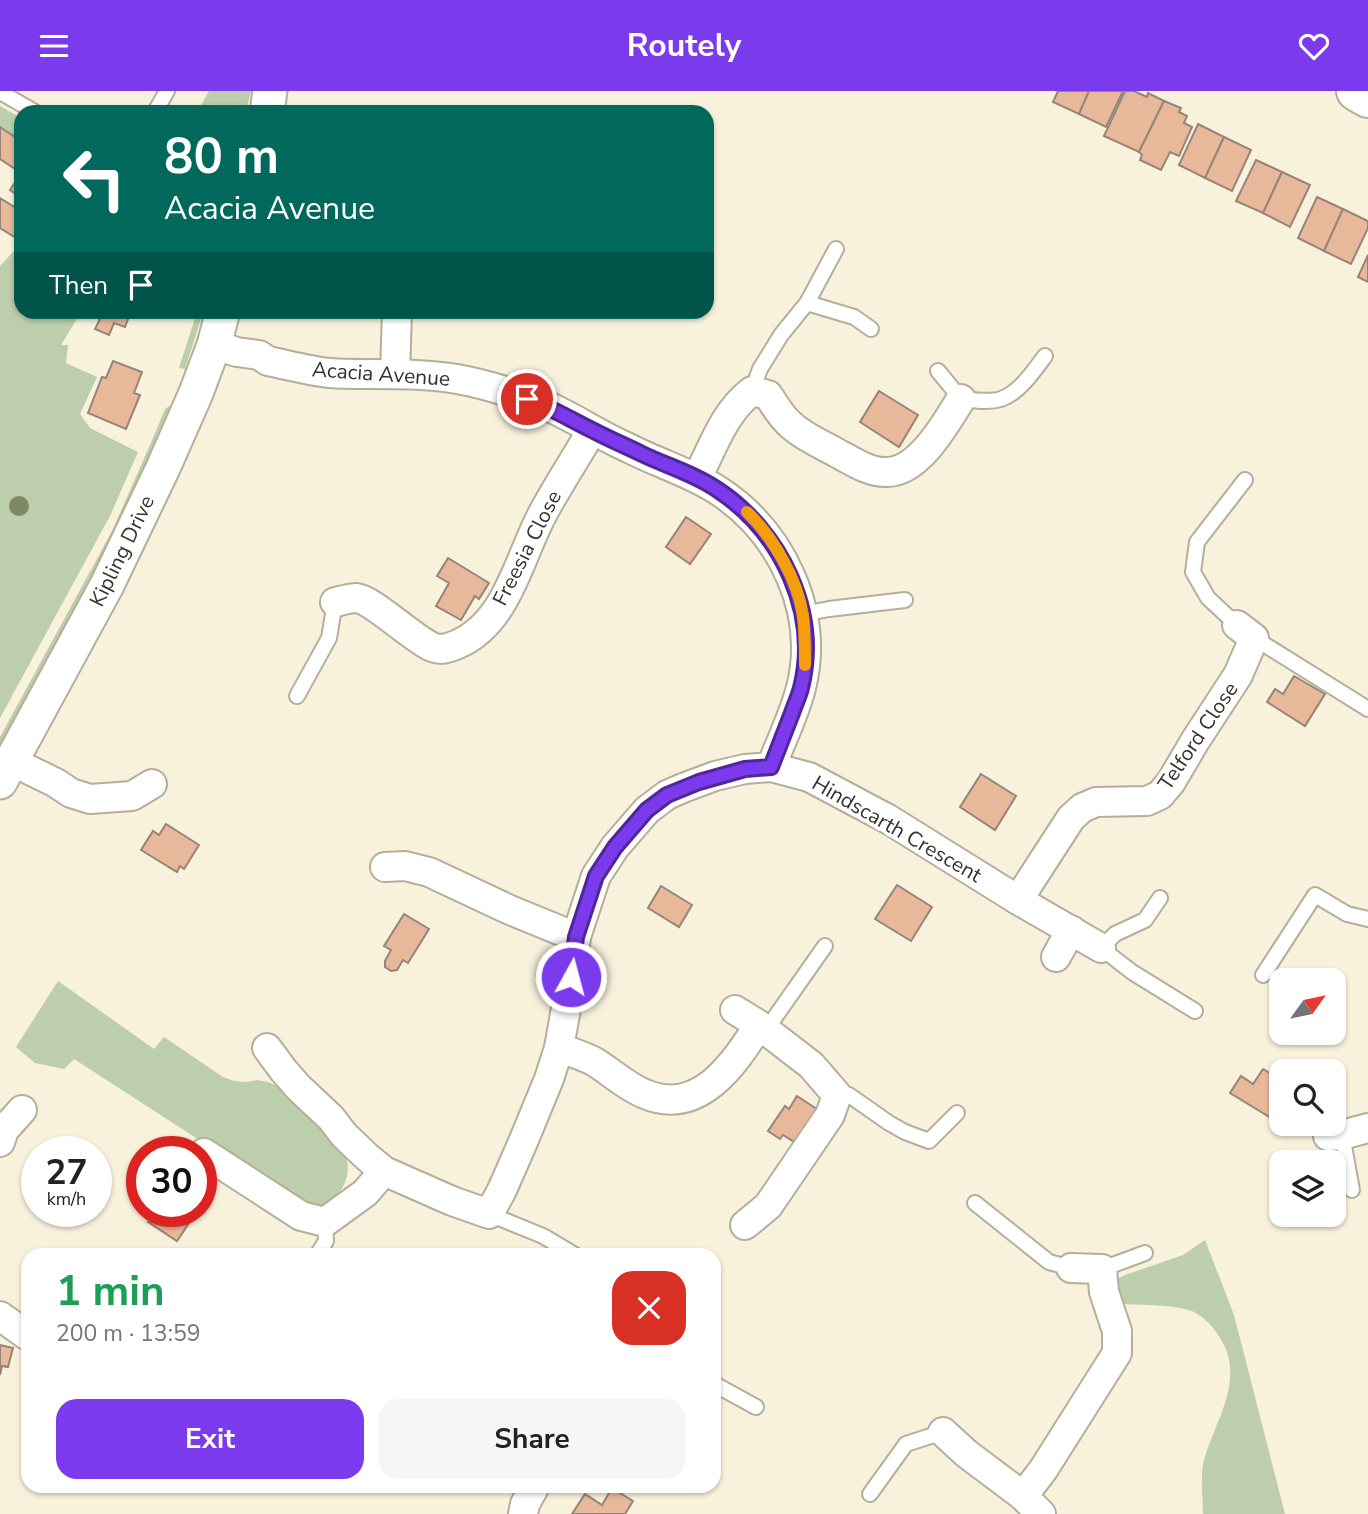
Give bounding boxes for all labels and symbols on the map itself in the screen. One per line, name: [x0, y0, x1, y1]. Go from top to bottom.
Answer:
street label: Acacia Avenue: [311, 355, 451, 393]
pin: [497, 369, 557, 429]
street label: Freesia Close: [486, 486, 568, 610]
street label: Kipling Drive: [83, 491, 161, 611]
street label: Telford Close: [1151, 676, 1245, 796]
street label: Hindscarth Crescent: [807, 769, 987, 889]
position arrow: [534, 940, 608, 1014]
north arrow: [1269, 968, 1346, 1045]
speed limit sign: 30: [126, 1136, 217, 1227]

